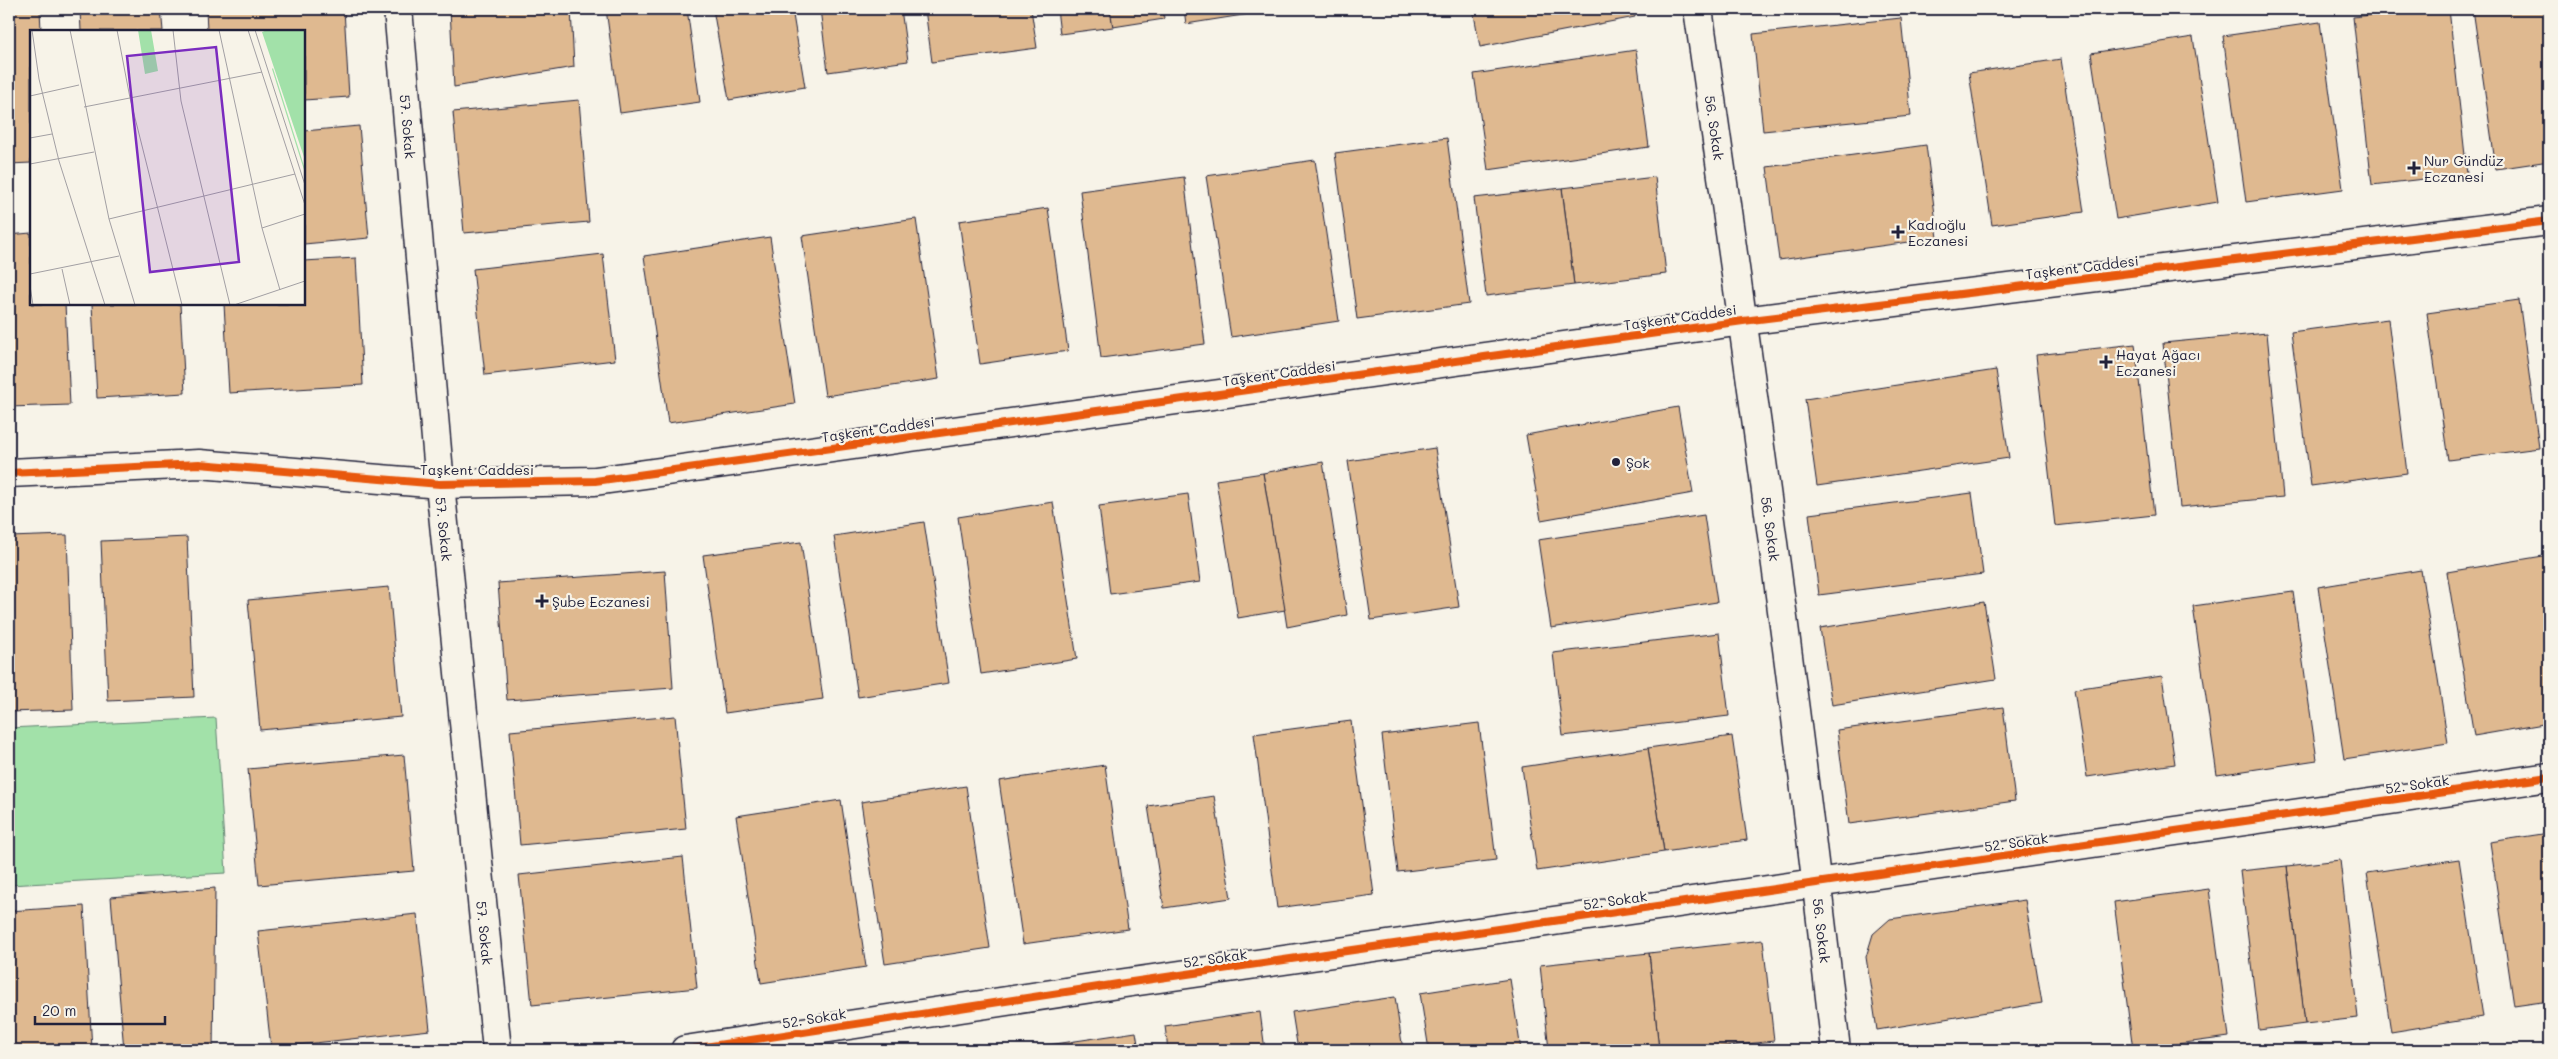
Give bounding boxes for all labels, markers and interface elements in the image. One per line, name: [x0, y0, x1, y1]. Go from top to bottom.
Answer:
inset map: [30, 30, 305, 305]
street label: 57. Sokak: [396, 94, 421, 159]
street label: 56. Sokak: [1701, 94, 1729, 161]
place label: Nur Gündüz Eczanesi: [2424, 151, 2504, 186]
marker: Nur Gündüz Eczanesi: [2408, 162, 2420, 174]
place label: Kadıoğlu Eczanesi: [1908, 215, 1968, 250]
marker: Kadıoğlu Eczanesi: [1892, 226, 1904, 238]
street label: Taşkent Caddesi: [2024, 251, 2140, 283]
street label: Taşkent Caddesi: [1622, 300, 1738, 334]
place label: Hayat Ağacı Eczanesi: [2116, 345, 2201, 380]
street label: Taşkent Caddesi: [1221, 356, 1337, 390]
marker: Hayat Ağacı Eczanesi: [2100, 356, 2112, 368]
street label: Taşkent Caddesi: [820, 412, 936, 446]
place label: Şok: [1626, 453, 1650, 472]
marker: Şok: [1610, 456, 1622, 468]
street label: Taşkent Caddesi: [420, 460, 534, 479]
street label: 56. Sokak: [1757, 495, 1785, 562]
street label: 57. Sokak: [432, 496, 457, 562]
place label: Şube Eczanesi: [552, 592, 650, 611]
marker: Şube Eczanesi: [536, 595, 548, 607]
street label: 52. Sokak: [2384, 770, 2450, 798]
street label: 52. Sokak: [1983, 828, 2049, 856]
street label: 52. Sokak: [1582, 886, 1648, 914]
street label: 56. Sokak: [1809, 897, 1835, 964]
street label: 57. Sokak: [473, 900, 498, 966]
street label: 52. Sokak: [1182, 944, 1248, 972]
scale bar: [35, 994, 165, 1026]
text: 20 m: [42, 1000, 76, 1020]
street label: 52. Sokak: [781, 1004, 847, 1032]

